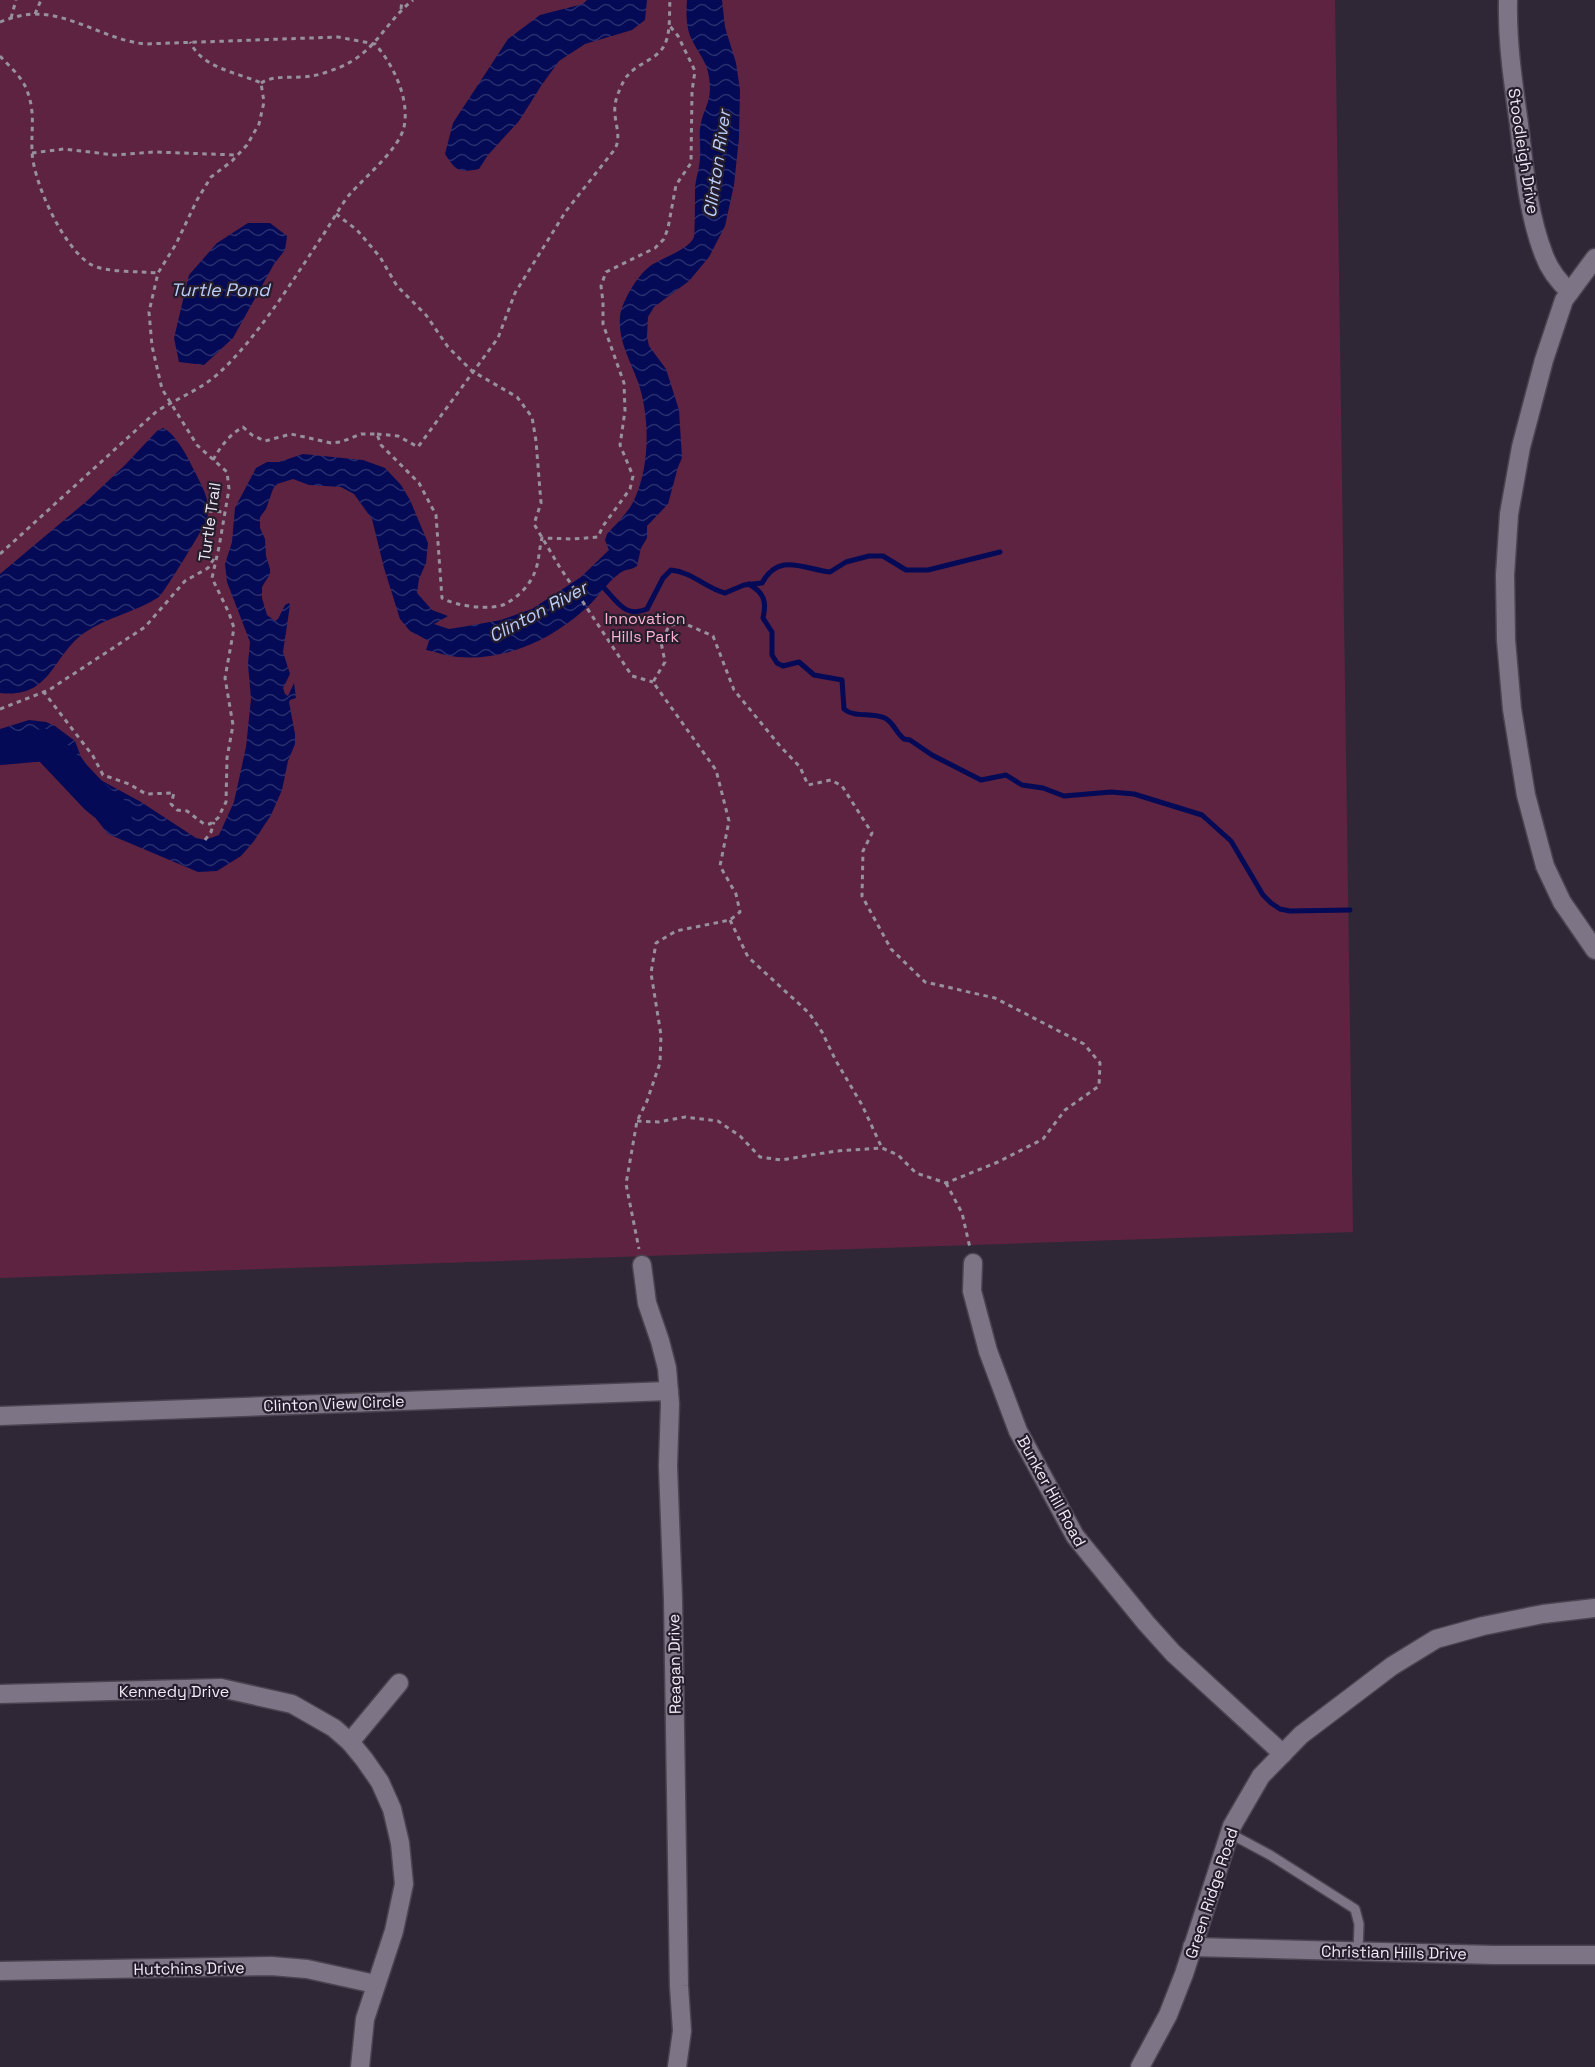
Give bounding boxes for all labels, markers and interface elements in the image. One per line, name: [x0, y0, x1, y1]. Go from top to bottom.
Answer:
street label: Stoodleigh Drive: [1503, 87, 1544, 215]
water label: Clinton River: [698, 106, 736, 219]
water label: Turtle Pond: [170, 278, 272, 301]
street label: Turtle Trail: [194, 481, 225, 563]
water label: Clinton River: [484, 575, 593, 647]
park label: Innovation Hills Park: [604, 608, 686, 647]
street label: Clinton View Circle: [263, 1391, 405, 1416]
street label: Bunker Hill Road: [1012, 1432, 1091, 1550]
street label: Reagan Drive: [663, 1614, 686, 1714]
street label: Kennedy Drive: [119, 1681, 229, 1702]
street label: Green Ridge Road: [1180, 1825, 1243, 1961]
street label: Christian Hills Drive: [1321, 1941, 1467, 1964]
street label: Hutchins Drive: [133, 1957, 245, 1980]

